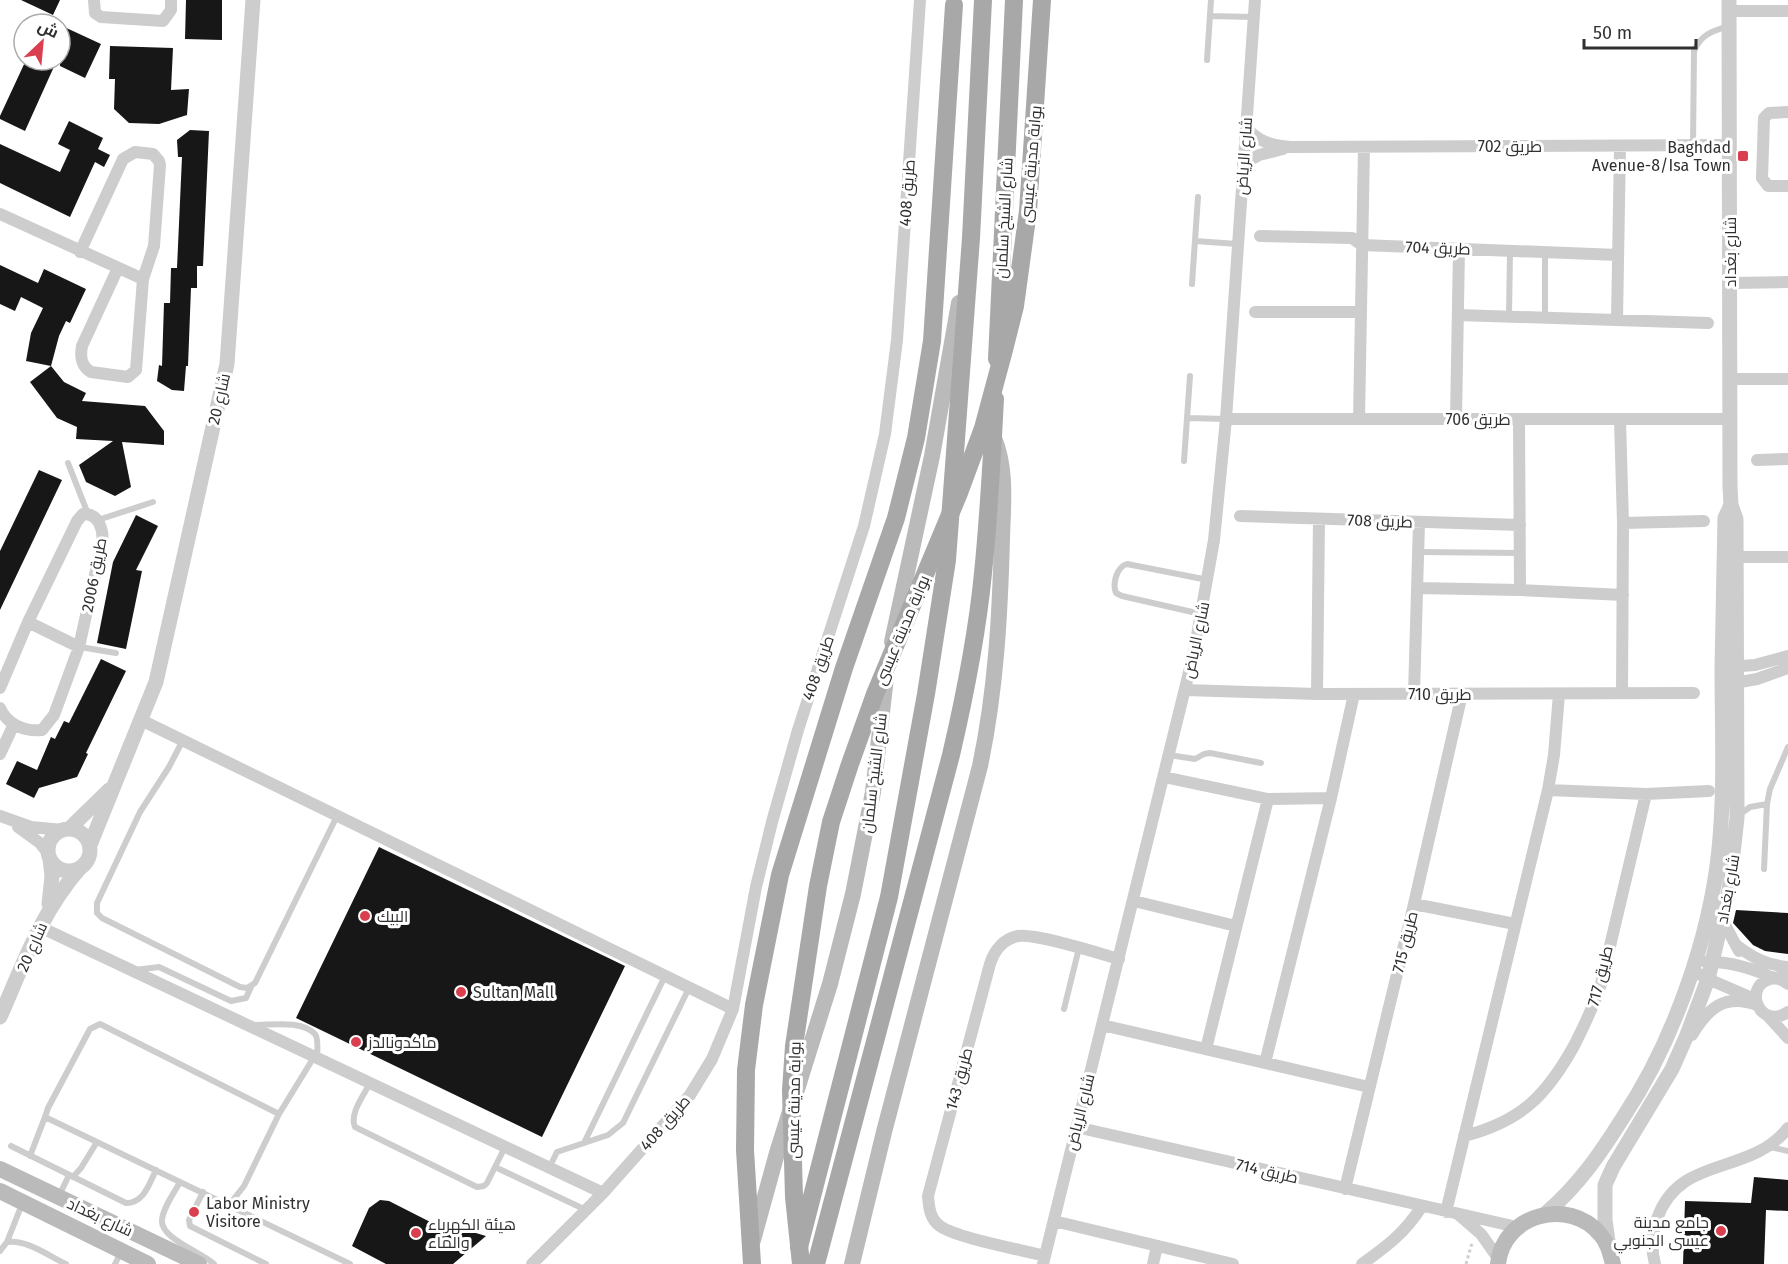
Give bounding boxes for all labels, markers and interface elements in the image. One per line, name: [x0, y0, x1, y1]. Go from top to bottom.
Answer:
north arrow: [12, 12, 72, 72]
scale bar: [1584, 12, 1696, 50]
text: ش: [35, 16, 62, 42]
text: 50 m: [1593, 22, 1632, 44]
street label: بوابة مدينة عيسى: [1016, 105, 1047, 223]
street label: شارع الرياض: [1232, 116, 1258, 196]
street label: طريق 702: [1478, 137, 1542, 157]
place label: Baghdad Avenue-8/Isa Town: [1592, 138, 1731, 175]
marker: Baghdad Avenue-8/Isa Town: [1736, 149, 1750, 163]
street label: شارع الشيخ سلمان: [991, 157, 1019, 279]
street label: طريق 408: [895, 159, 920, 227]
street label: شارع بغداد: [1721, 217, 1742, 287]
street label: طريق 704: [1405, 237, 1471, 260]
street label: شارع 20: [204, 371, 236, 427]
street label: طريق 706: [1445, 410, 1511, 430]
street label: طريق 708: [1347, 510, 1413, 533]
street label: طريق 2006: [78, 536, 111, 614]
street label: بوابة مدينة عيسى: [870, 572, 935, 688]
street label: شارع الرياض: [1179, 600, 1215, 681]
street label: طريق 408: [798, 633, 839, 703]
street label: طريق 710: [1408, 685, 1472, 705]
street label: شارع الشيخ سلمان: [857, 712, 893, 834]
street label: شارع بغداد: [1713, 853, 1745, 926]
place label: البيك: [377, 907, 408, 926]
marker: البيك: [358, 909, 372, 923]
street label: طريق 715: [1388, 909, 1423, 975]
street label: شارع 20: [13, 919, 53, 975]
street label: طريق 717: [1583, 944, 1618, 1008]
place label: Sultan Mall: [473, 983, 554, 1002]
marker: Sultan Mall: [454, 985, 468, 999]
place label: ماكدونالدز: [367, 1033, 436, 1052]
marker: ماكدونالدز: [349, 1035, 363, 1049]
street label: بوابة مدينة عيسى: [783, 1041, 806, 1159]
street label: طريق 143: [942, 1046, 977, 1113]
street label: شارع الرياض: [1061, 1072, 1101, 1153]
street label: طريق 408: [636, 1091, 695, 1155]
street label: طريق 714: [1234, 1155, 1300, 1188]
street label: شارع بغداد: [63, 1194, 136, 1242]
place label: Labor Ministry Visitore: [206, 1194, 310, 1231]
marker: Labor Ministry Visitore: [187, 1205, 201, 1219]
place label: جامع مدينة عيسى الجنوبي: [1614, 1213, 1709, 1254]
place label: هيئة الكهرباء والماء: [428, 1215, 516, 1252]
marker: جامع مدينة عيسى الجنوبي: [1714, 1224, 1728, 1238]
marker: هيئة الكهرباء والماء: [409, 1226, 423, 1240]

